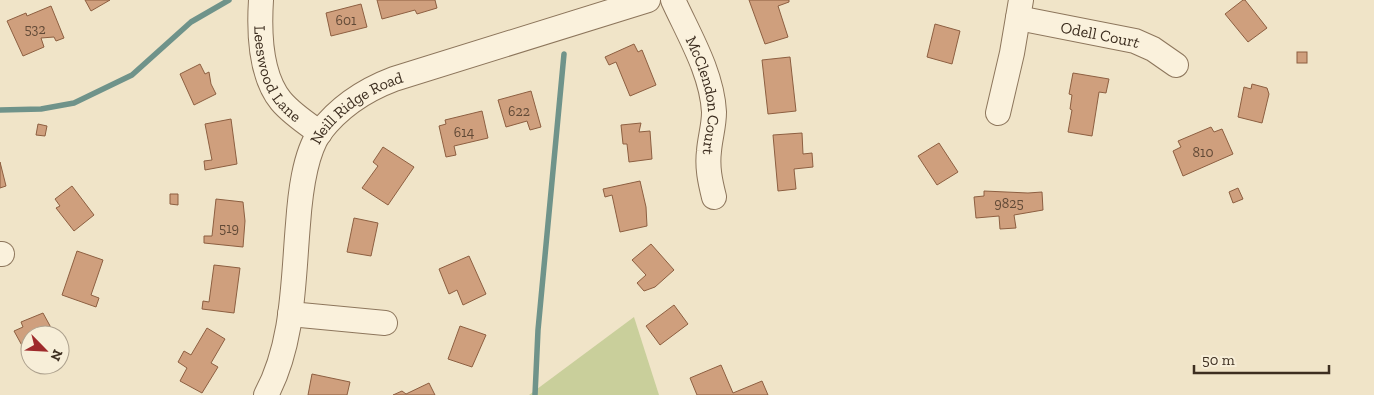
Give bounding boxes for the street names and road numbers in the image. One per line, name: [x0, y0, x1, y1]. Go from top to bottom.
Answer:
street label: Odell Court: [1059, 18, 1143, 52]
street label: Leeswood Lane: [250, 25, 305, 126]
street label: McClendon Court: [682, 33, 723, 156]
street label: Neill Ridge Road: [306, 68, 405, 148]

